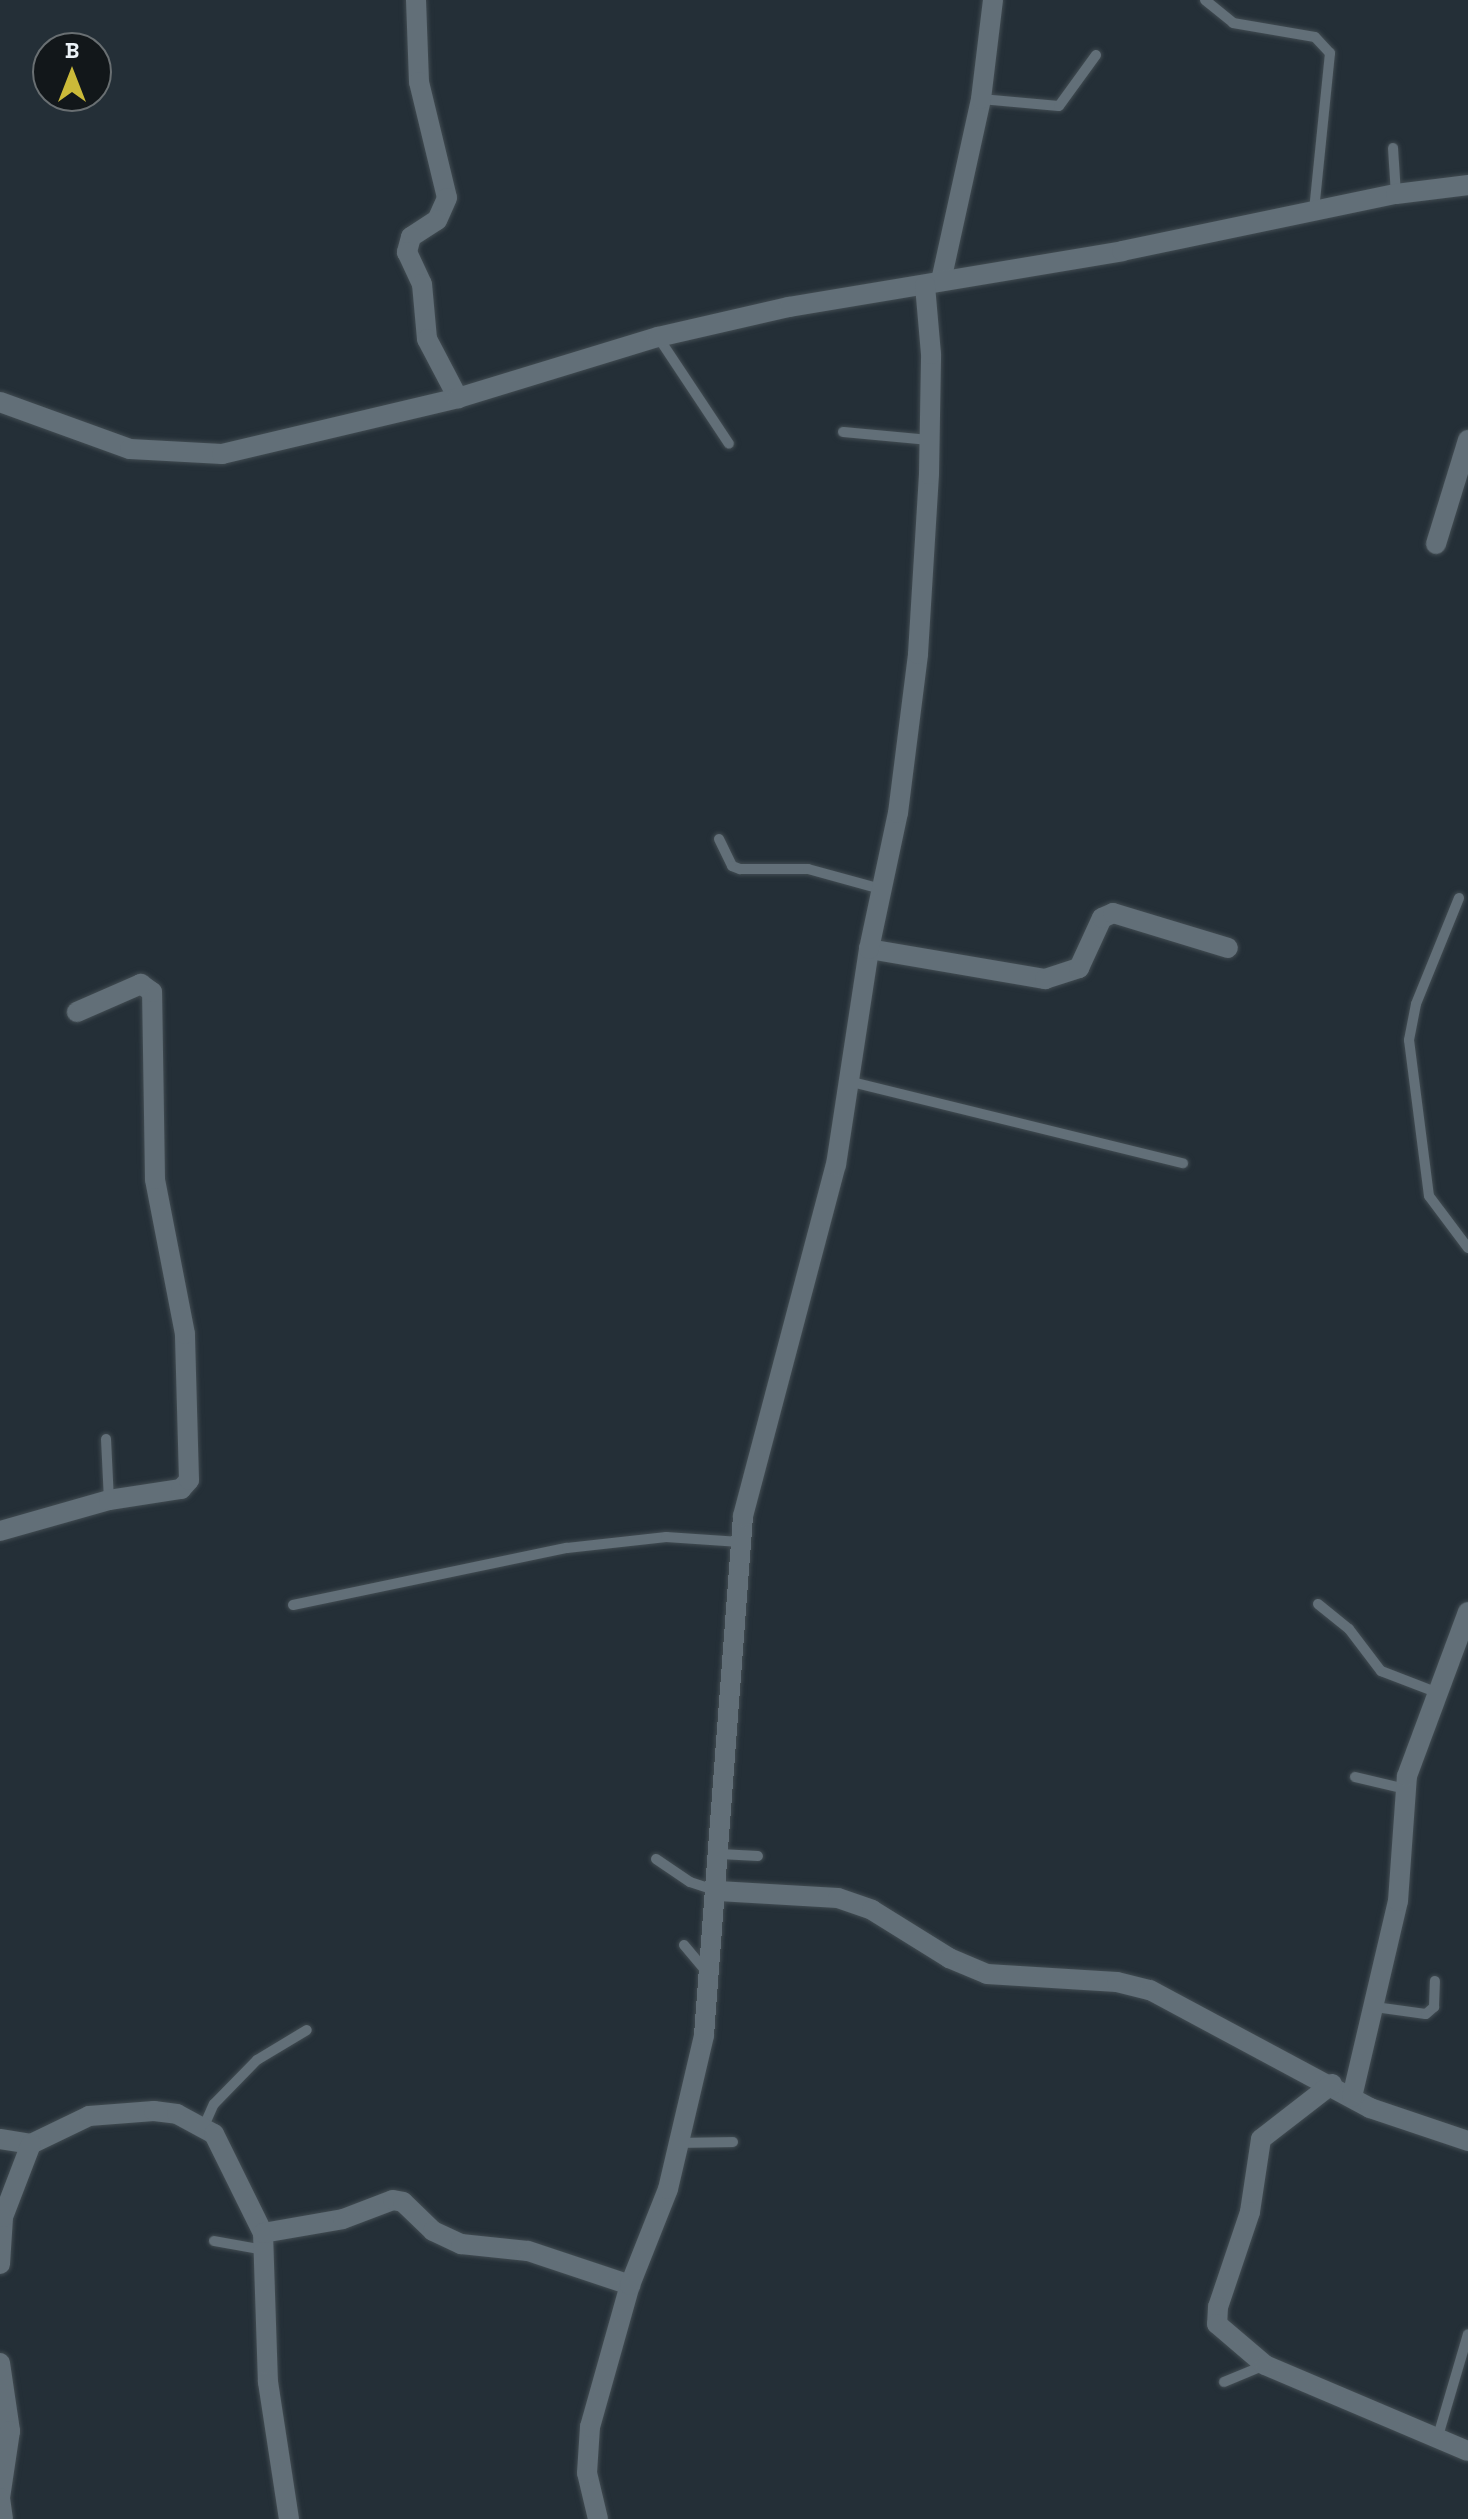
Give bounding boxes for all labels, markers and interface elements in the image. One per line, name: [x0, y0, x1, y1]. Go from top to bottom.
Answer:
north arrow: [32, 32, 112, 112]
text: B: [65, 36, 79, 64]

